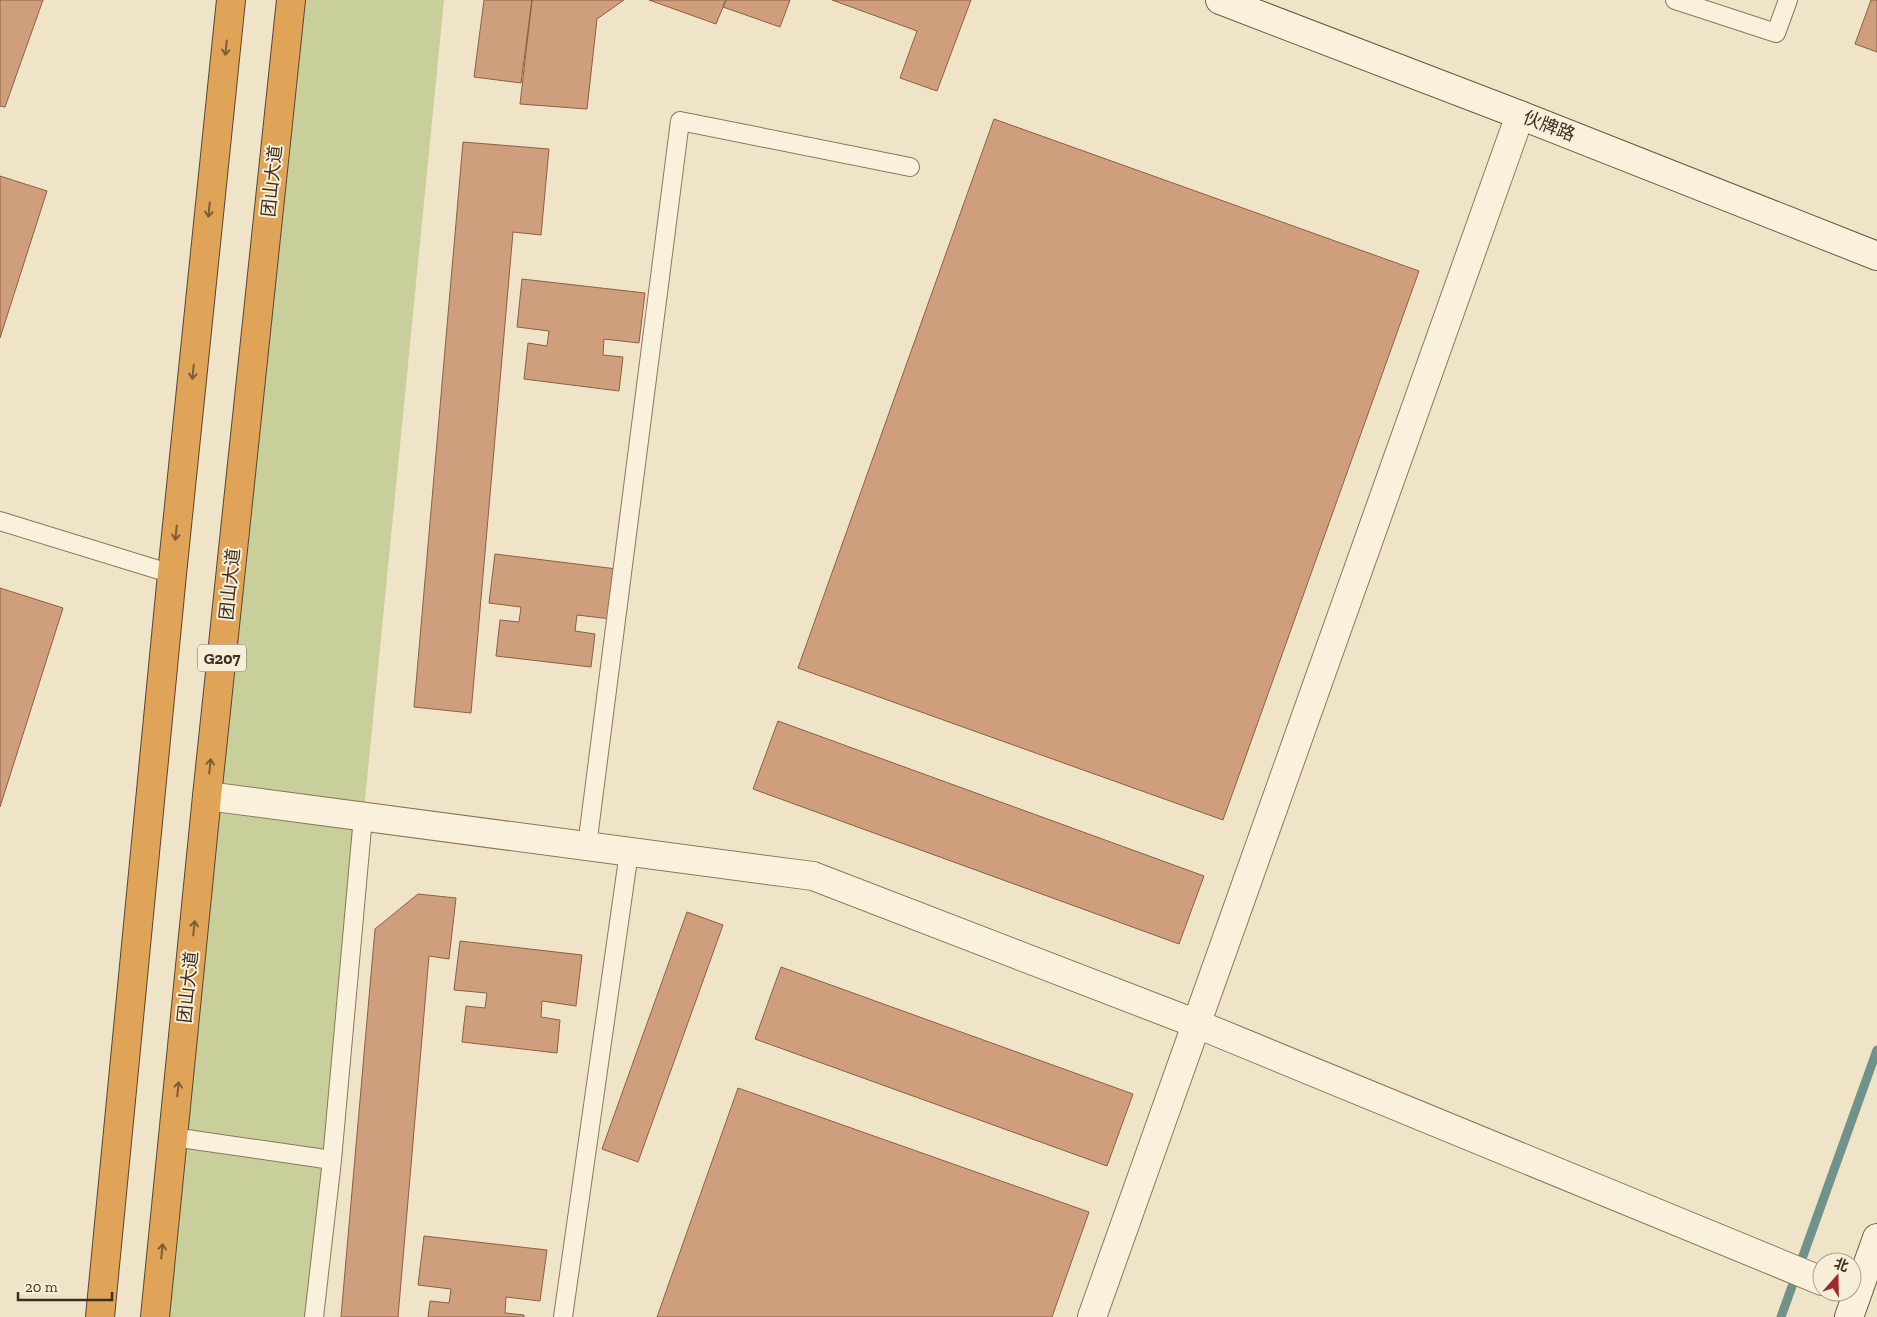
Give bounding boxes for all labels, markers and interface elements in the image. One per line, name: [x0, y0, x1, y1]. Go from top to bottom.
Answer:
one-way arrow: [221, 40, 231, 56]
street label: 伙牌路: [1520, 106, 1578, 146]
street label: 团山大道: [257, 144, 287, 218]
one-way arrow: [204, 202, 214, 218]
one-way arrow: [188, 363, 197, 379]
one-way arrow: [171, 525, 181, 541]
street label: 团山大道: [215, 547, 245, 621]
road number: G207: [198, 644, 246, 671]
one-way arrow: [205, 758, 215, 774]
one-way arrow: [189, 920, 199, 936]
street label: 团山大道: [173, 950, 203, 1024]
one-way arrow: [173, 1082, 183, 1098]
one-way arrow: [157, 1243, 167, 1259]
north arrow: [1812, 1252, 1862, 1302]
text: 北: [1832, 1255, 1851, 1276]
scale bar: [18, 1270, 111, 1302]
text: 20 m: [25, 1278, 58, 1296]

